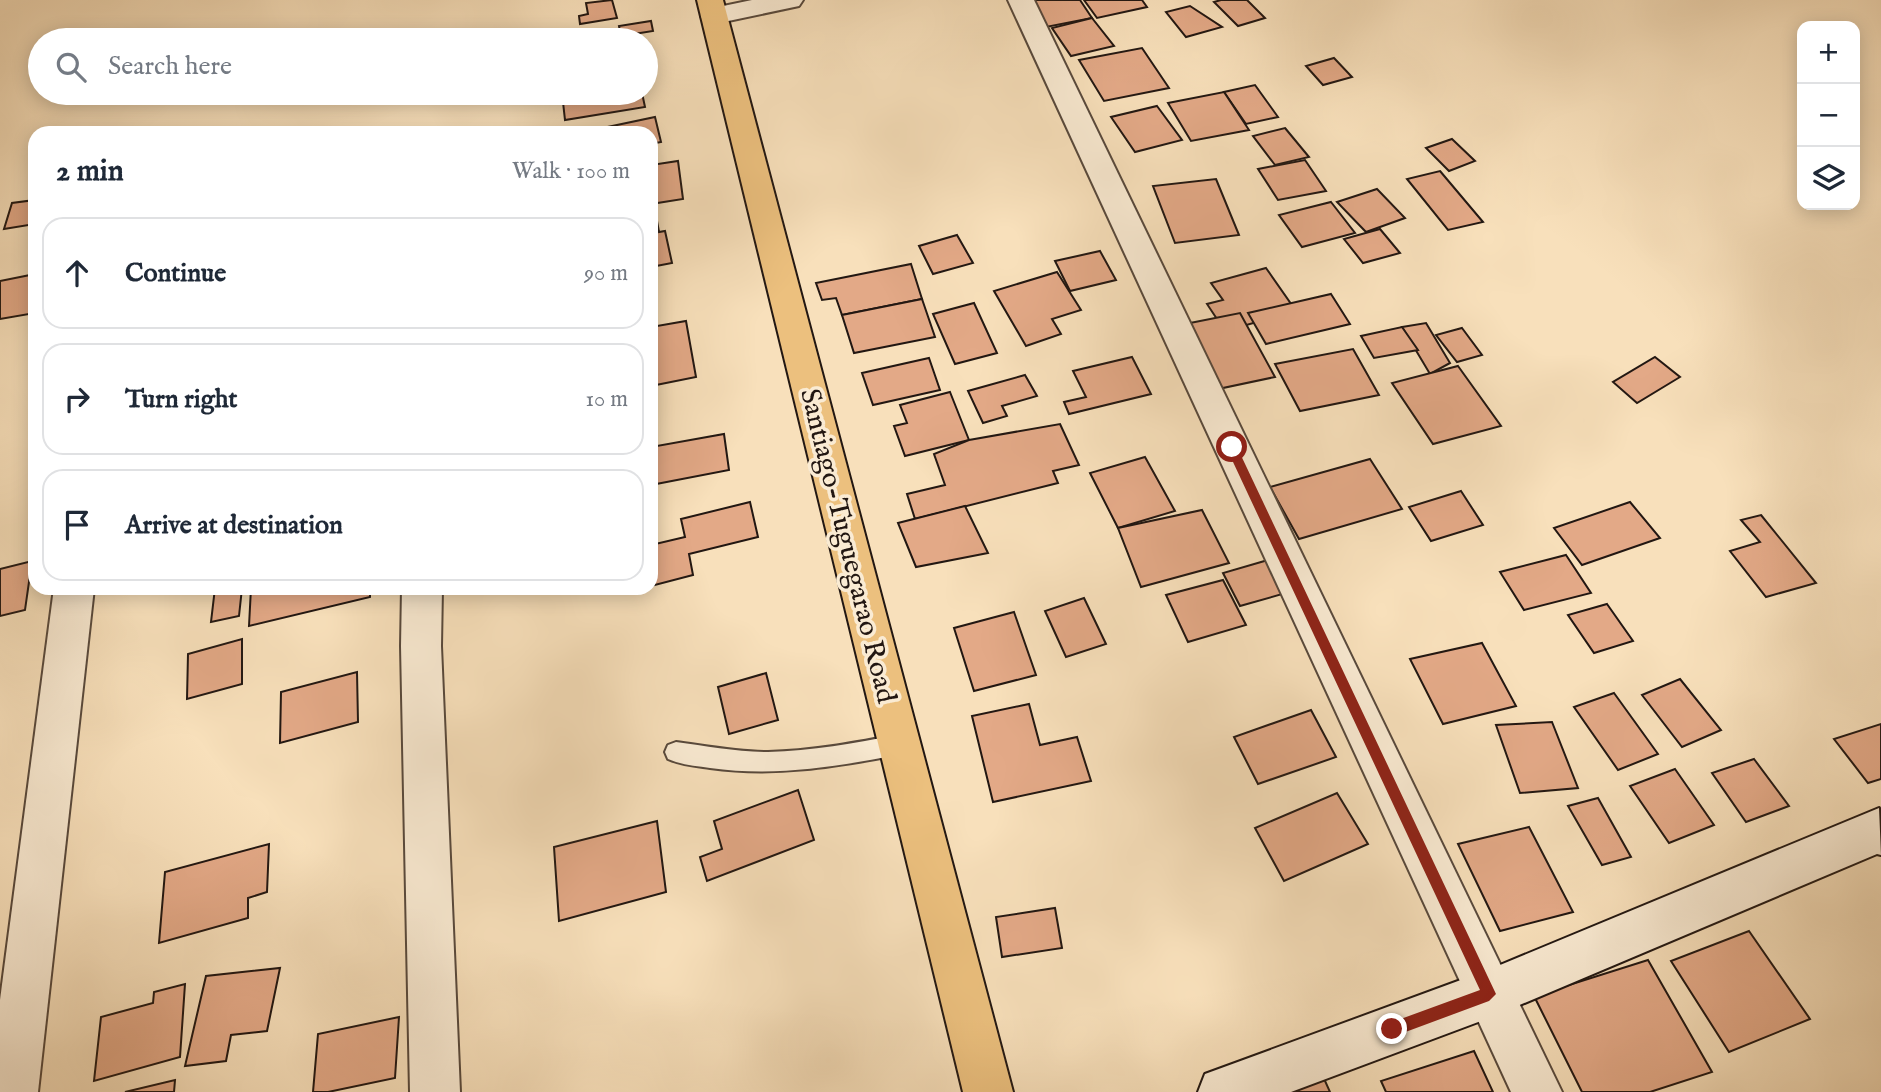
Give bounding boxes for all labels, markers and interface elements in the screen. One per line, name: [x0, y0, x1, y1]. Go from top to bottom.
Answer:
map controls: [1797, 21, 1860, 210]
button: +: [1797, 21, 1860, 84]
search box: [28, 28, 658, 105]
icon: search: [52, 48, 90, 86]
text: Search here: [108, 50, 232, 83]
button: −: [1797, 84, 1860, 147]
button: layers: [1797, 147, 1860, 210]
text: 2 min: [56, 153, 124, 191]
text: Walk · 100 m: [512, 157, 630, 186]
icon: ahead: [58, 254, 96, 292]
text: Continue: [125, 257, 226, 290]
text: 90 m: [584, 259, 628, 288]
icon: right: [58, 380, 96, 418]
text: Turn right: [125, 383, 238, 416]
text: 10 m: [585, 385, 628, 414]
street label: Santiago-Tuguegarao Road: [791, 385, 903, 707]
route start: [1216, 431, 1247, 462]
icon: arrive: [58, 506, 96, 544]
text: Arrive at destination: [125, 509, 343, 542]
route end: [1376, 1013, 1407, 1044]

